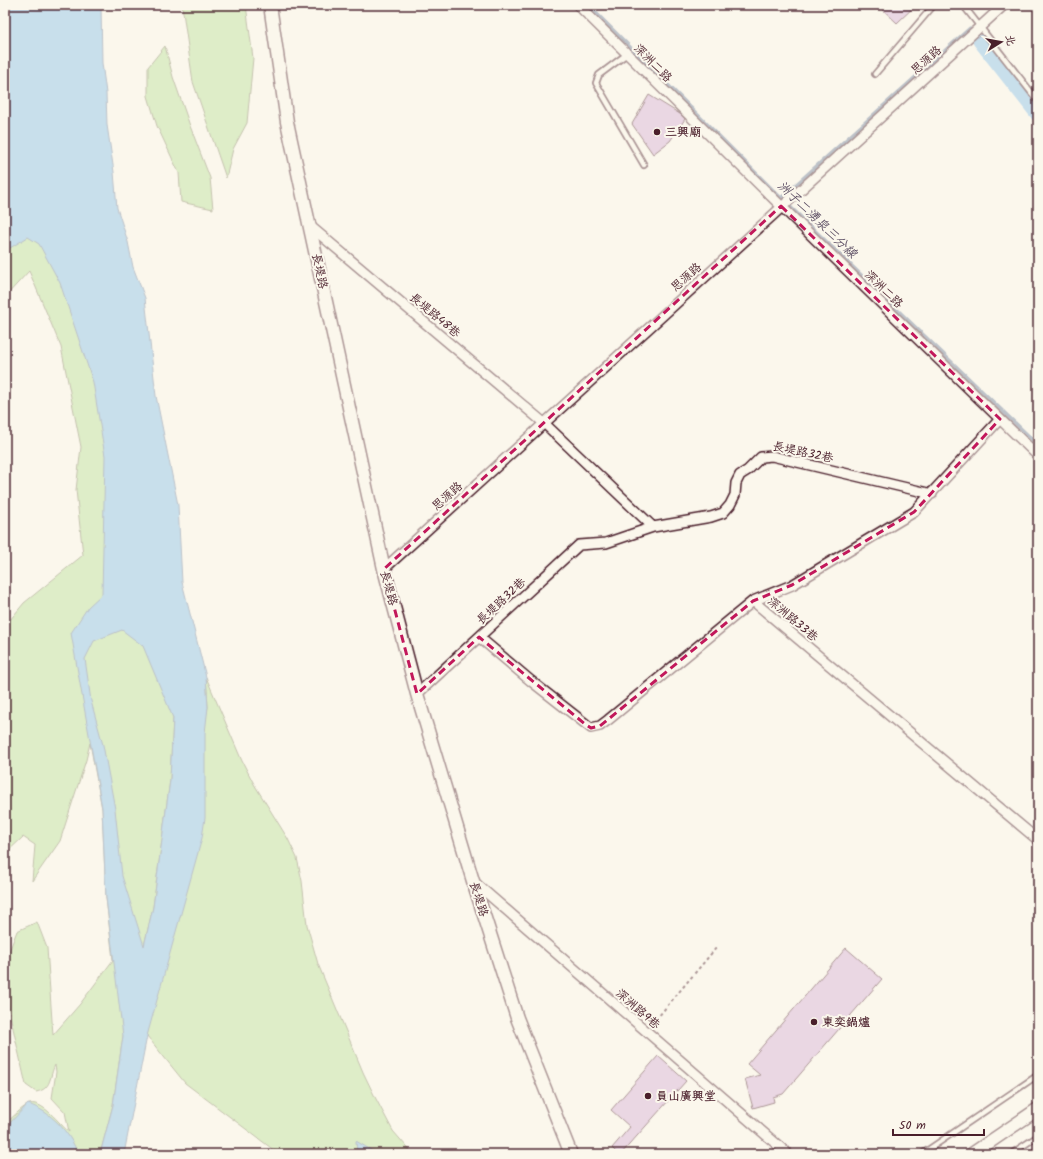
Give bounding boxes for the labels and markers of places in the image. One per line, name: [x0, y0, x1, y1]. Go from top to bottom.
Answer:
place label: 三興廟: [665, 123, 701, 142]
marker: 三興廟: [652, 127, 662, 137]
place label: 東奕鍋爐: [822, 1013, 871, 1032]
marker: 東奕鍋爐: [809, 1017, 819, 1027]
place label: 員山廣興堂: [656, 1087, 716, 1106]
marker: 員山廣興堂: [643, 1091, 653, 1101]

